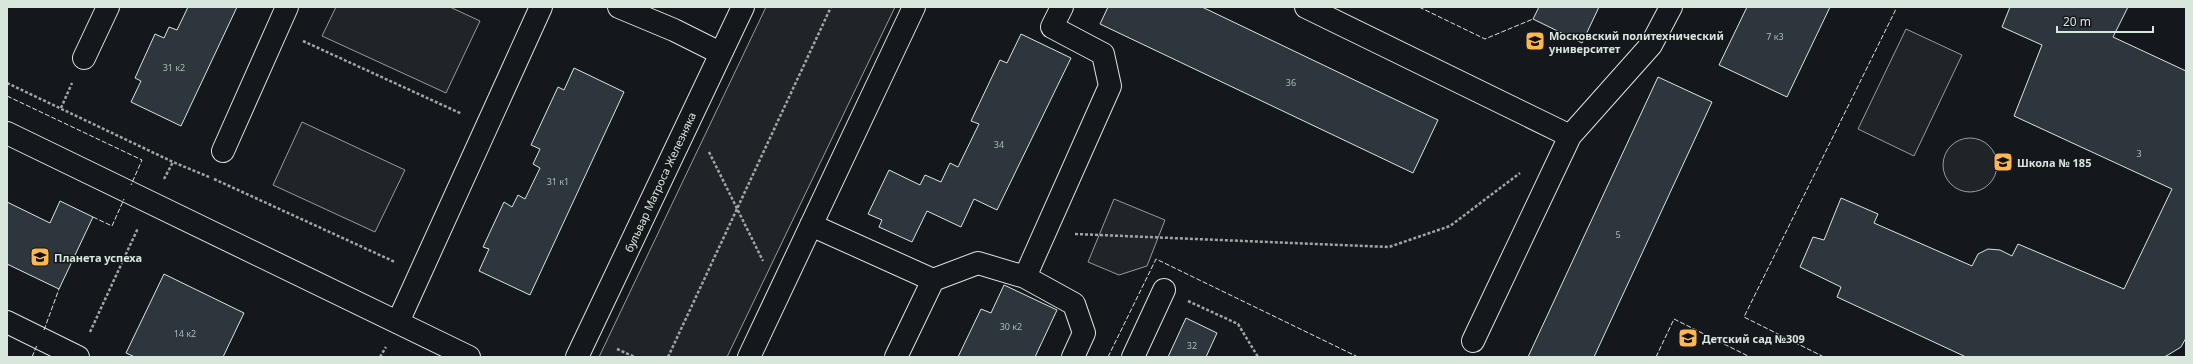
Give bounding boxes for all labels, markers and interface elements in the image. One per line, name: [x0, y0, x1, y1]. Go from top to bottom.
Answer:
scale bar: [2057, 8, 2153, 34]
text: 20 m: [2063, 13, 2091, 30]
place label: Московский политехнический университет: [1548, 28, 1724, 56]
school or university icon: Московский политехнический университет: [1524, 30, 1546, 52]
house number: 7 к3: [1766, 30, 1784, 43]
house number: 31 к2: [163, 61, 185, 74]
house number: 36: [1286, 76, 1296, 89]
street label: бульвар Матроса Железняка: [621, 110, 699, 254]
house number: 34: [994, 138, 1004, 151]
house number: 3: [2136, 147, 2142, 160]
school or university icon: Школа № 185: [1992, 151, 2014, 173]
place label: Школа № 185: [2017, 155, 2091, 170]
house number: 31 к1: [547, 175, 569, 188]
house number: 5: [1615, 228, 1621, 241]
school or university icon: Планета успеха: [29, 246, 51, 268]
place label: Планета успеха: [54, 250, 142, 265]
house number: 30 к2: [1000, 320, 1022, 333]
house number: 14 к2: [174, 327, 196, 340]
school or university icon: Детский сад №309: [1677, 327, 1699, 349]
place label: Детский сад №309: [1702, 331, 1805, 346]
house number: 32: [1187, 339, 1197, 352]

